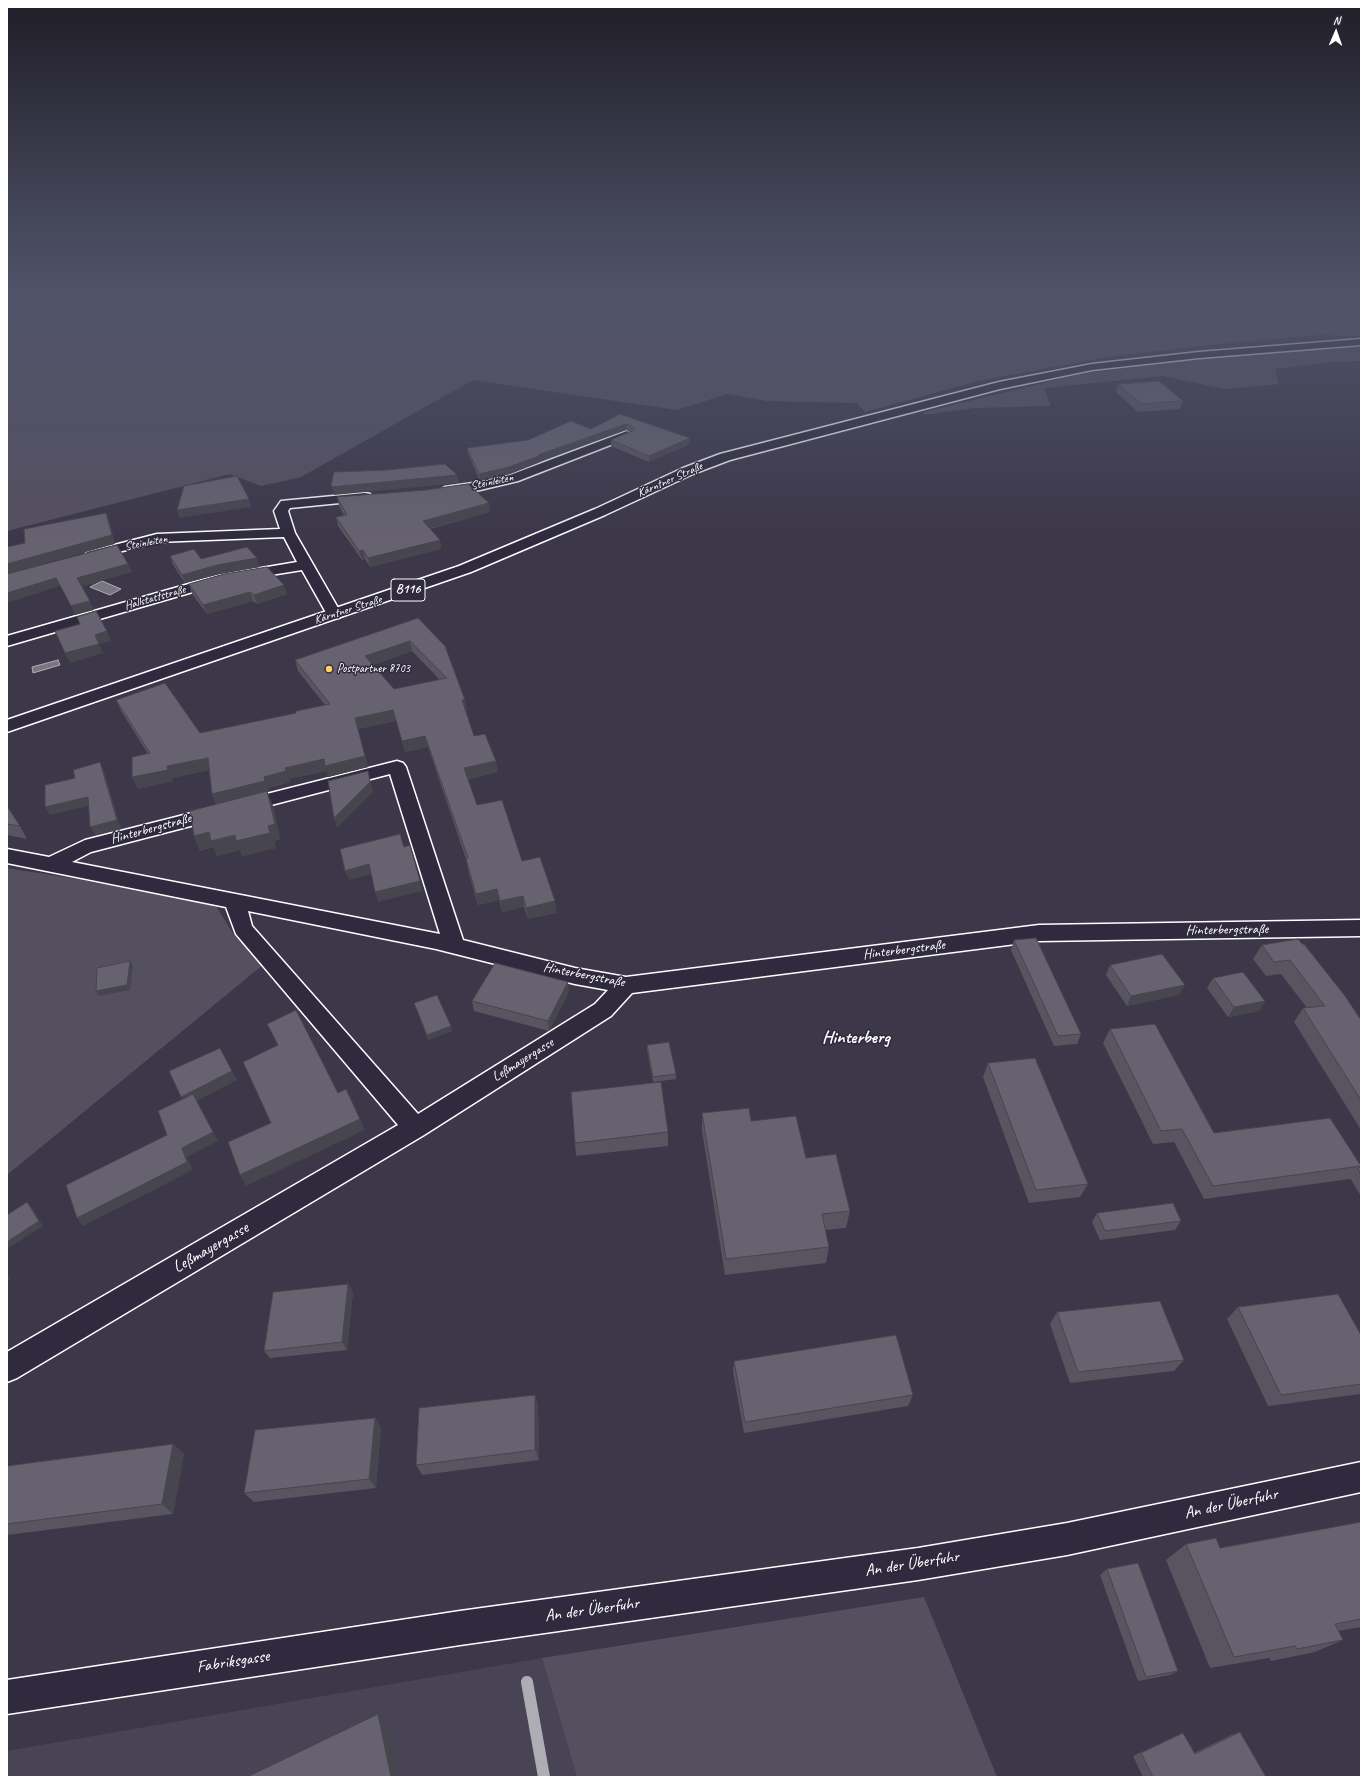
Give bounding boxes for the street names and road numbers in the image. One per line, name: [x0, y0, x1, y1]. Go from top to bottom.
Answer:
street label: Kärntner Straße: [635, 459, 705, 501]
street label: Steinleiten: [469, 470, 515, 494]
street label: Steinleiten: [124, 532, 168, 554]
road number: B116: [391, 579, 425, 601]
street label: Hallstattstraße: [123, 582, 187, 614]
street label: Kärntner Straße: [313, 592, 383, 628]
street label: Hinterbergstraße: [109, 810, 193, 848]
street label: Hinterbergstraße: [1186, 921, 1268, 939]
street label: Hinterbergstraße: [862, 937, 946, 963]
street label: Hinterbergstraße: [542, 959, 626, 991]
street label: Leßmayergasse: [489, 1035, 557, 1085]
street label: Leßmayergasse: [170, 1218, 252, 1278]
street label: An der Überfuhr: [1182, 1484, 1280, 1524]
street label: An der Überfuhr: [863, 1546, 961, 1582]
street label: An der Überfuhr: [544, 1593, 640, 1627]
street label: Fabriksgasse: [195, 1646, 271, 1678]

